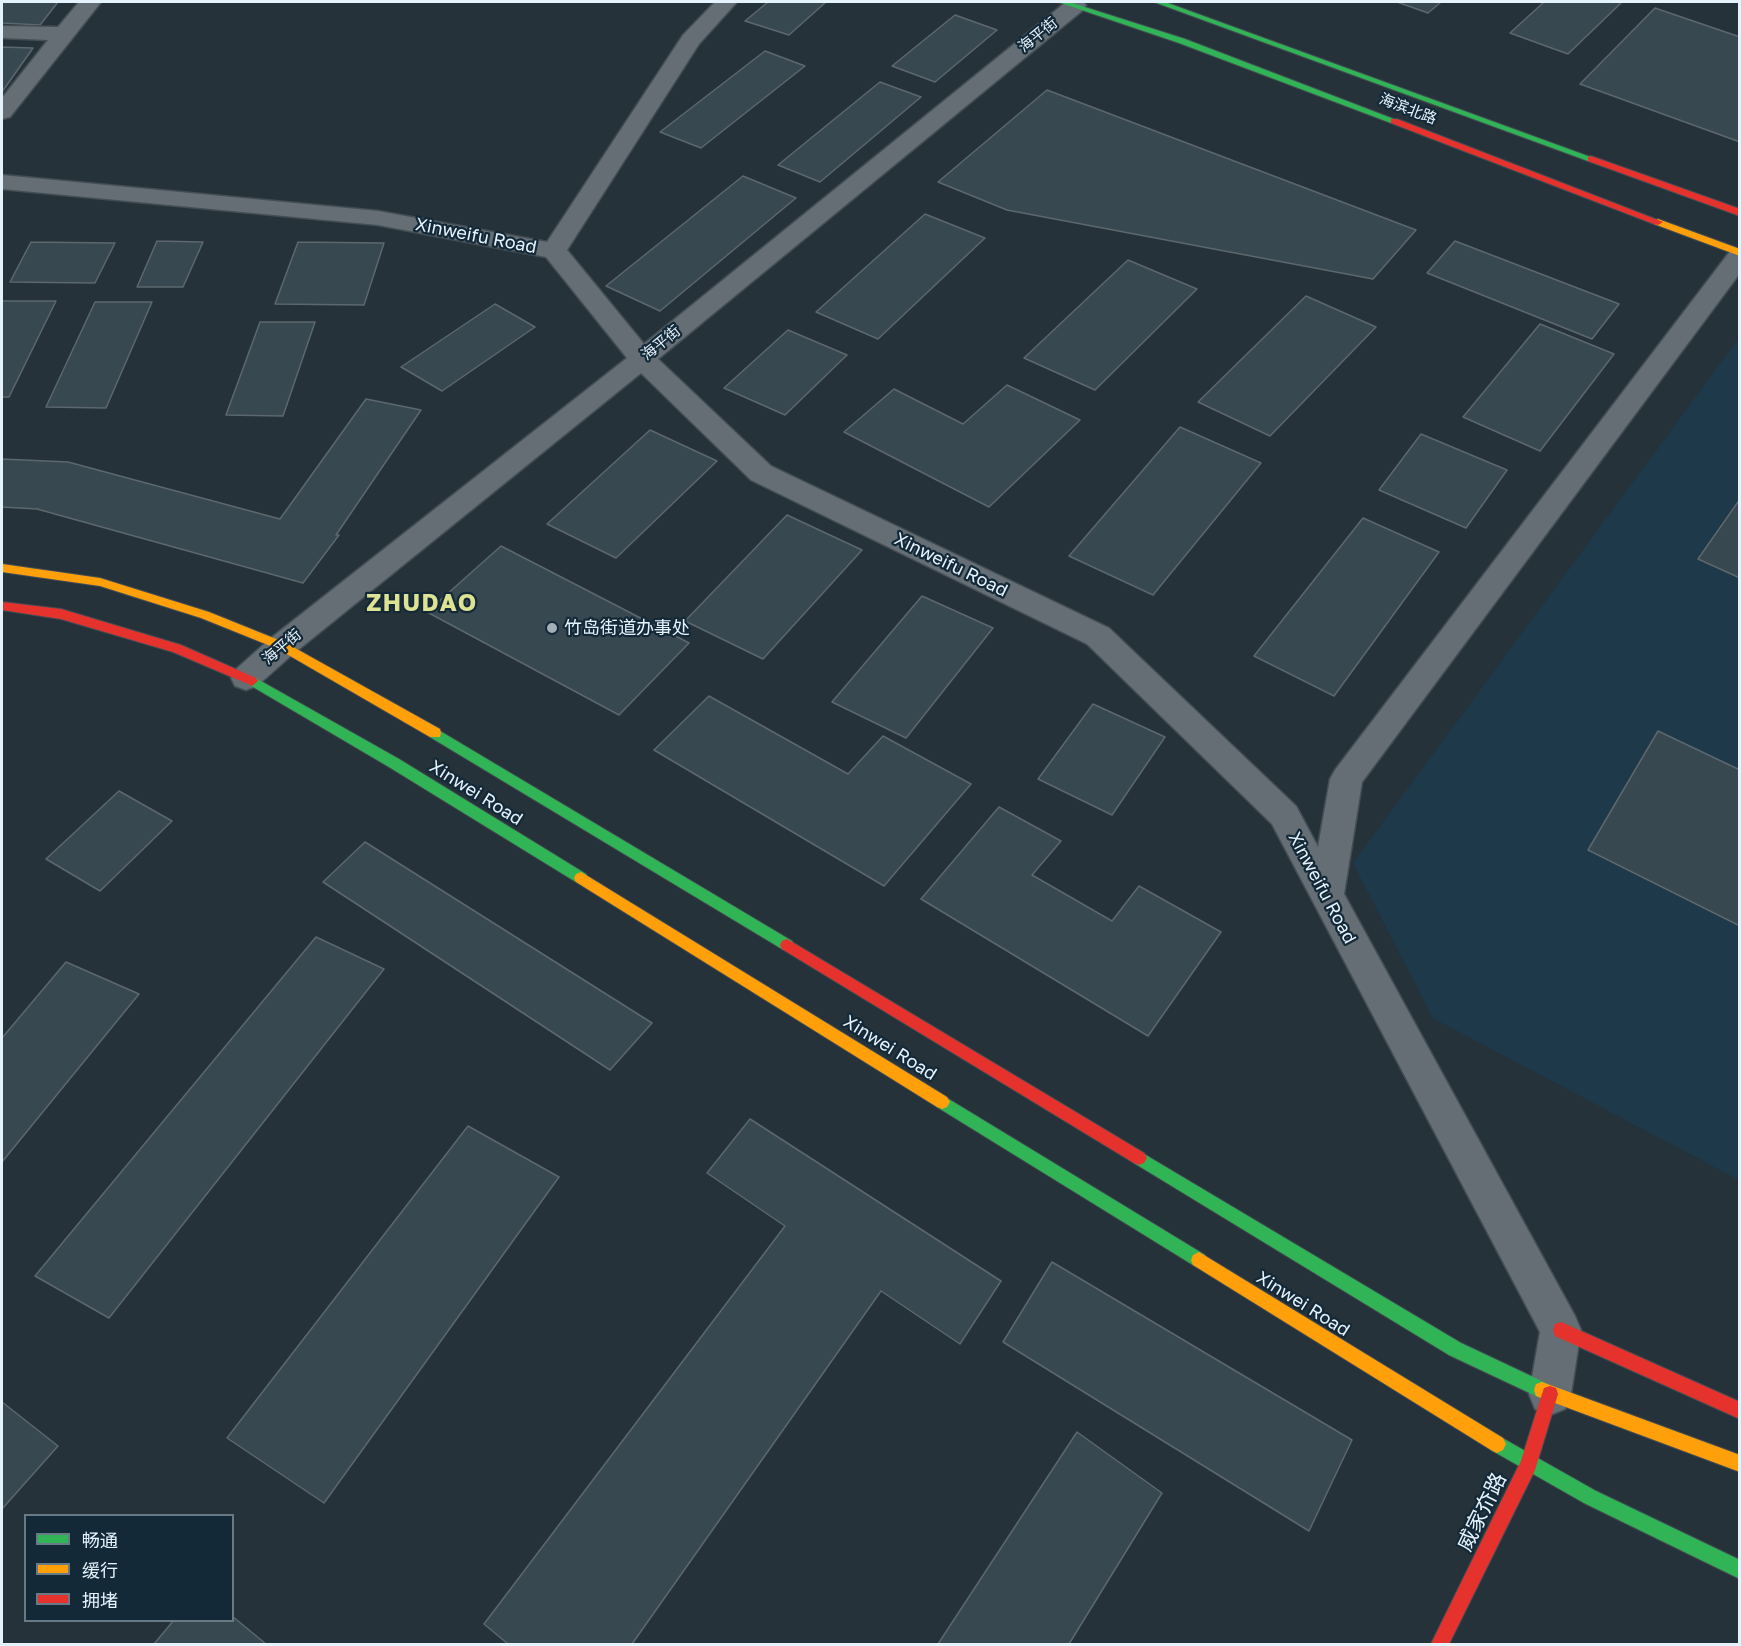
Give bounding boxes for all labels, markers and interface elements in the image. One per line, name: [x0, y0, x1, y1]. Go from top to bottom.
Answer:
street label: 海平街: [1015, 14, 1061, 56]
street label: 海滨北路: [1377, 90, 1439, 128]
street label: Xinweifu Road: [413, 214, 539, 258]
street label: 海平街: [638, 322, 684, 364]
street label: Xinweifu Road: [891, 528, 1011, 602]
district label: ZHUDAO: [366, 589, 478, 617]
place label: 竹岛街道办事处: [564, 617, 690, 639]
marker: 竹岛街道办事处: [545, 621, 559, 635]
street label: 海平街: [259, 626, 305, 668]
street label: Xinwei Road: [425, 756, 527, 830]
street label: Xinweifu Road: [1284, 828, 1360, 948]
street label: Xinwei Road: [839, 1011, 941, 1085]
street label: Xinwei Road: [1252, 1267, 1354, 1341]
street label: 威家夼路: [1452, 1469, 1512, 1555]
legend: [24, 1514, 234, 1622]
text: 畅通: [82, 1529, 118, 1551]
text: 缓行: [82, 1559, 118, 1581]
text: 拥堵: [82, 1589, 118, 1611]

